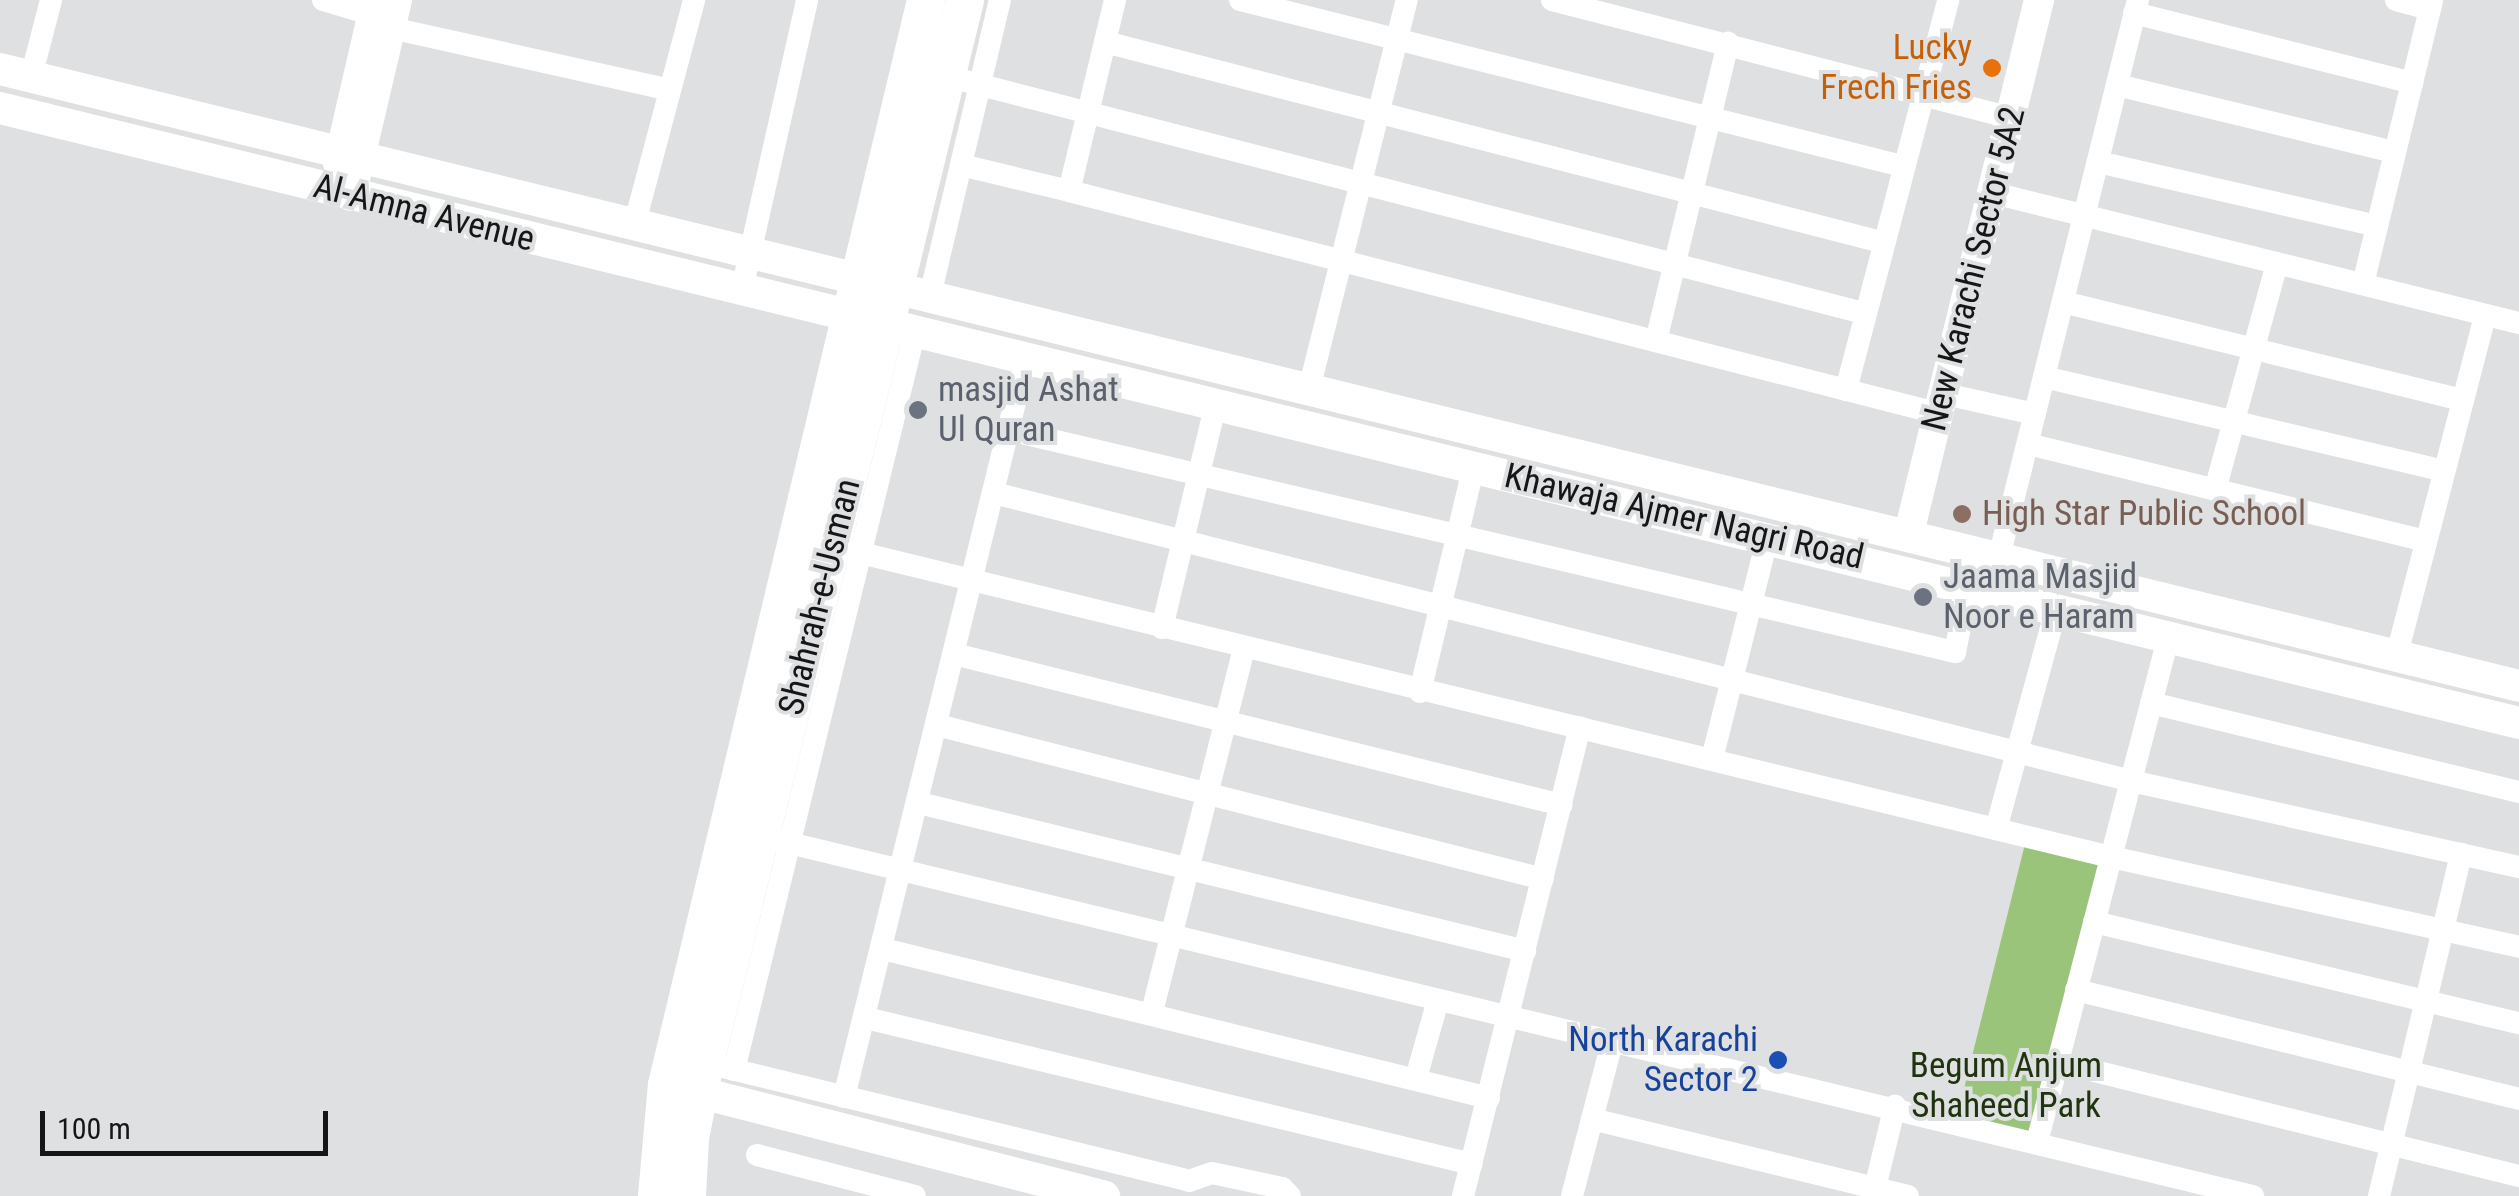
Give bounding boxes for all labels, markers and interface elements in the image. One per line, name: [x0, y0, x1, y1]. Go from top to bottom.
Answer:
place label: Lucky Frech Fries: [1820, 27, 1972, 109]
marker: Lucky Frech Fries: [1981, 57, 2003, 79]
street label: New Karachi Sector 5A2: [1913, 103, 2035, 435]
street label: Al-Amna Avenue: [309, 165, 539, 261]
place label: masjid Ashat Ul Quran: [938, 369, 1119, 451]
marker: masjid Ashat Ul Quran: [907, 399, 929, 421]
street label: Khawaja Ajmer Nagri Road: [1500, 455, 1868, 579]
street label: Shahrah-e-Usman: [770, 475, 870, 719]
place label: High Star Public School: [1982, 493, 2306, 535]
marker: High Star Public School: [1951, 503, 1973, 525]
place label: Jaama Masjid Noor e Haram: [1943, 556, 2137, 638]
marker: Jaama Masjid Noor e Haram: [1912, 586, 1934, 608]
place label: North Karachi Sector 2: [1568, 1019, 1758, 1101]
park label: Begum Anjum Shaheed Park: [1910, 1045, 2102, 1127]
marker: North Karachi Sector 2: [1767, 1049, 1789, 1071]
scale bar: [45, 1091, 332, 1153]
text: 100 m: [57, 1111, 131, 1146]

